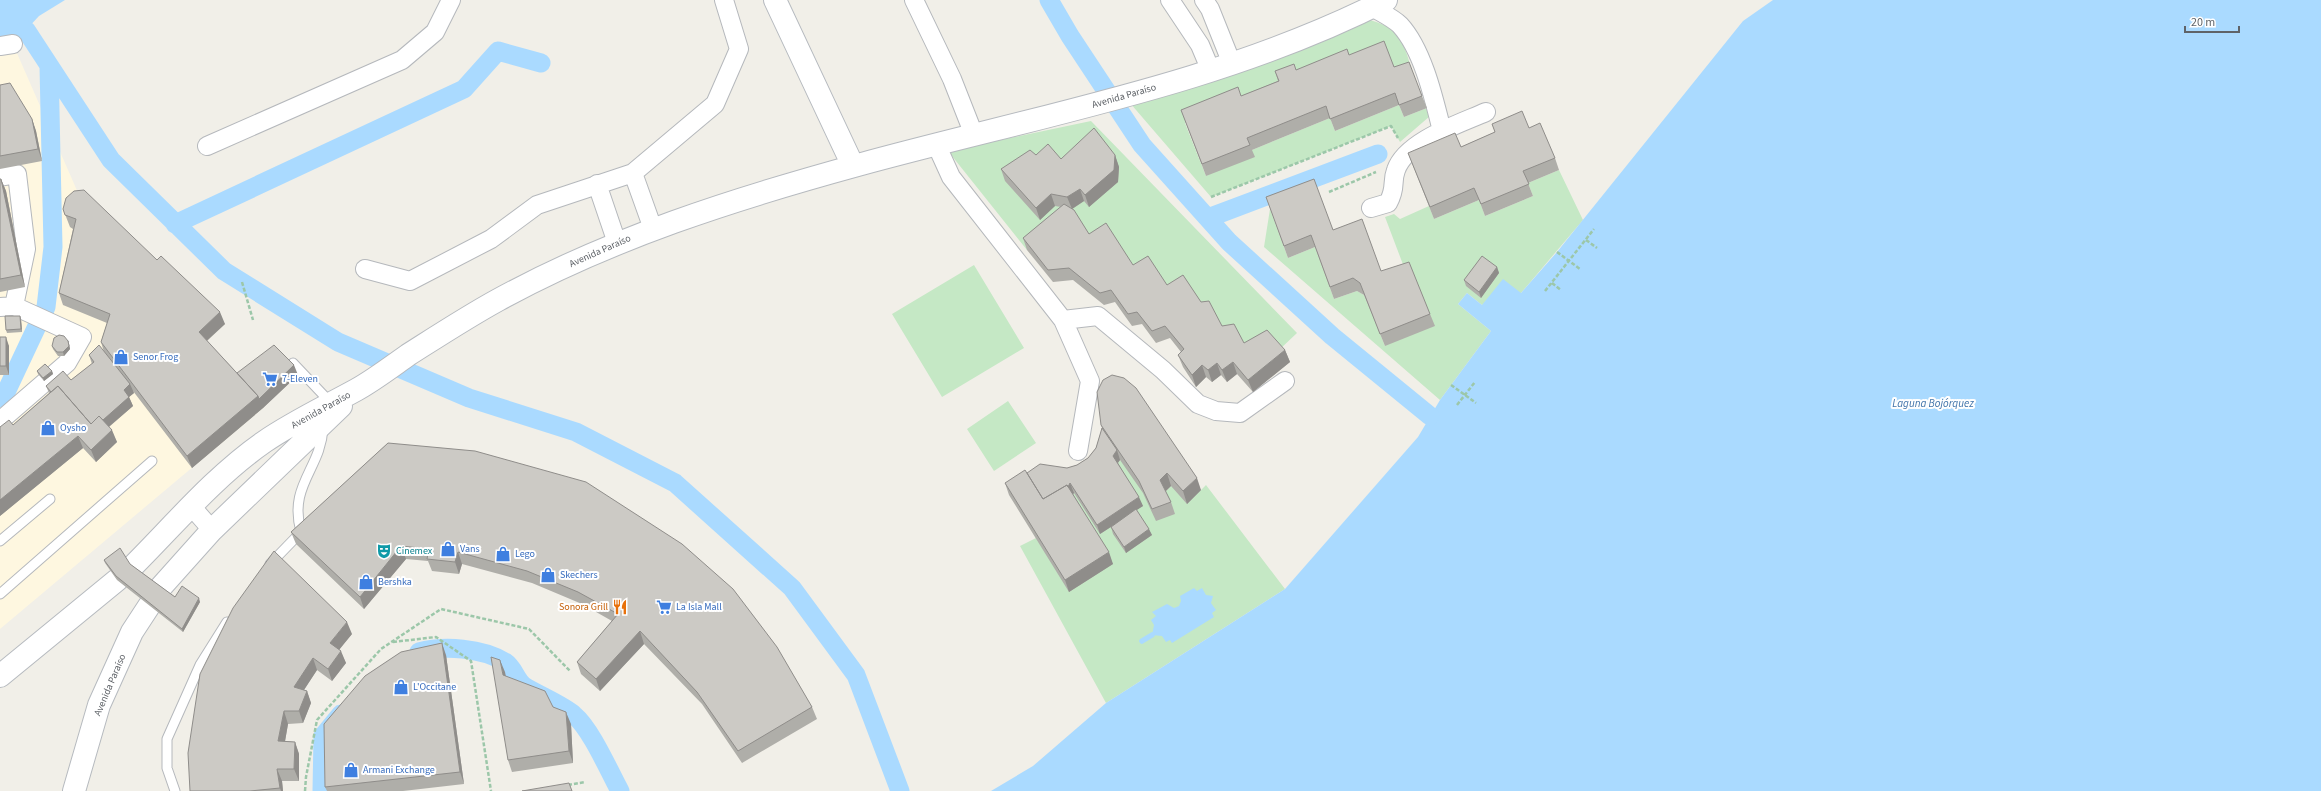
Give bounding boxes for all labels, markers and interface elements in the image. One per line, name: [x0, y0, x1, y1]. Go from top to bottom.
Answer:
scale bar: [2185, 8, 2239, 34]
text: 20 m: [2191, 14, 2215, 31]
street label: Avenida Paraíso: [1090, 80, 1158, 112]
street label: Avenida Paraíso: [567, 231, 633, 271]
shop icon: Senor Frog: [112, 348, 130, 366]
place label: Senor Frog: [133, 350, 178, 364]
supermarket icon: 7-Eleven: [261, 370, 279, 388]
place label: 7-Eleven: [282, 372, 318, 386]
street label: Avenida Paraíso: [289, 388, 353, 432]
water label: Laguna Bojórquez: [1892, 396, 1974, 411]
shop icon: Oysho: [39, 419, 57, 437]
place label: Oysho: [60, 421, 86, 435]
shop icon: Vans: [439, 540, 457, 558]
theatre icon: Cinemex: [375, 542, 393, 560]
place label: Vans: [460, 542, 480, 556]
place label: Cinemex: [396, 544, 433, 558]
shop icon: Lego: [494, 545, 512, 563]
place label: Lego: [515, 547, 535, 561]
shop icon: Skechers: [539, 566, 557, 584]
place label: Skechers: [560, 568, 598, 582]
shop icon: Bershka: [357, 573, 375, 591]
place label: Bershka: [378, 575, 412, 589]
restaurant icon: Sonora Grill: [611, 598, 629, 616]
supermarket icon: La Isla Mall: [655, 598, 673, 616]
place label: Sonora Grill: [559, 600, 608, 614]
place label: La Isla Mall: [676, 600, 722, 614]
street label: Avenida Paraíso: [91, 652, 129, 718]
shop icon: L'Occitane: [392, 678, 410, 696]
place label: L'Occitane: [413, 680, 456, 694]
shop icon: Armani Exchange: [342, 761, 360, 779]
place label: Armani Exchange: [363, 763, 435, 777]

